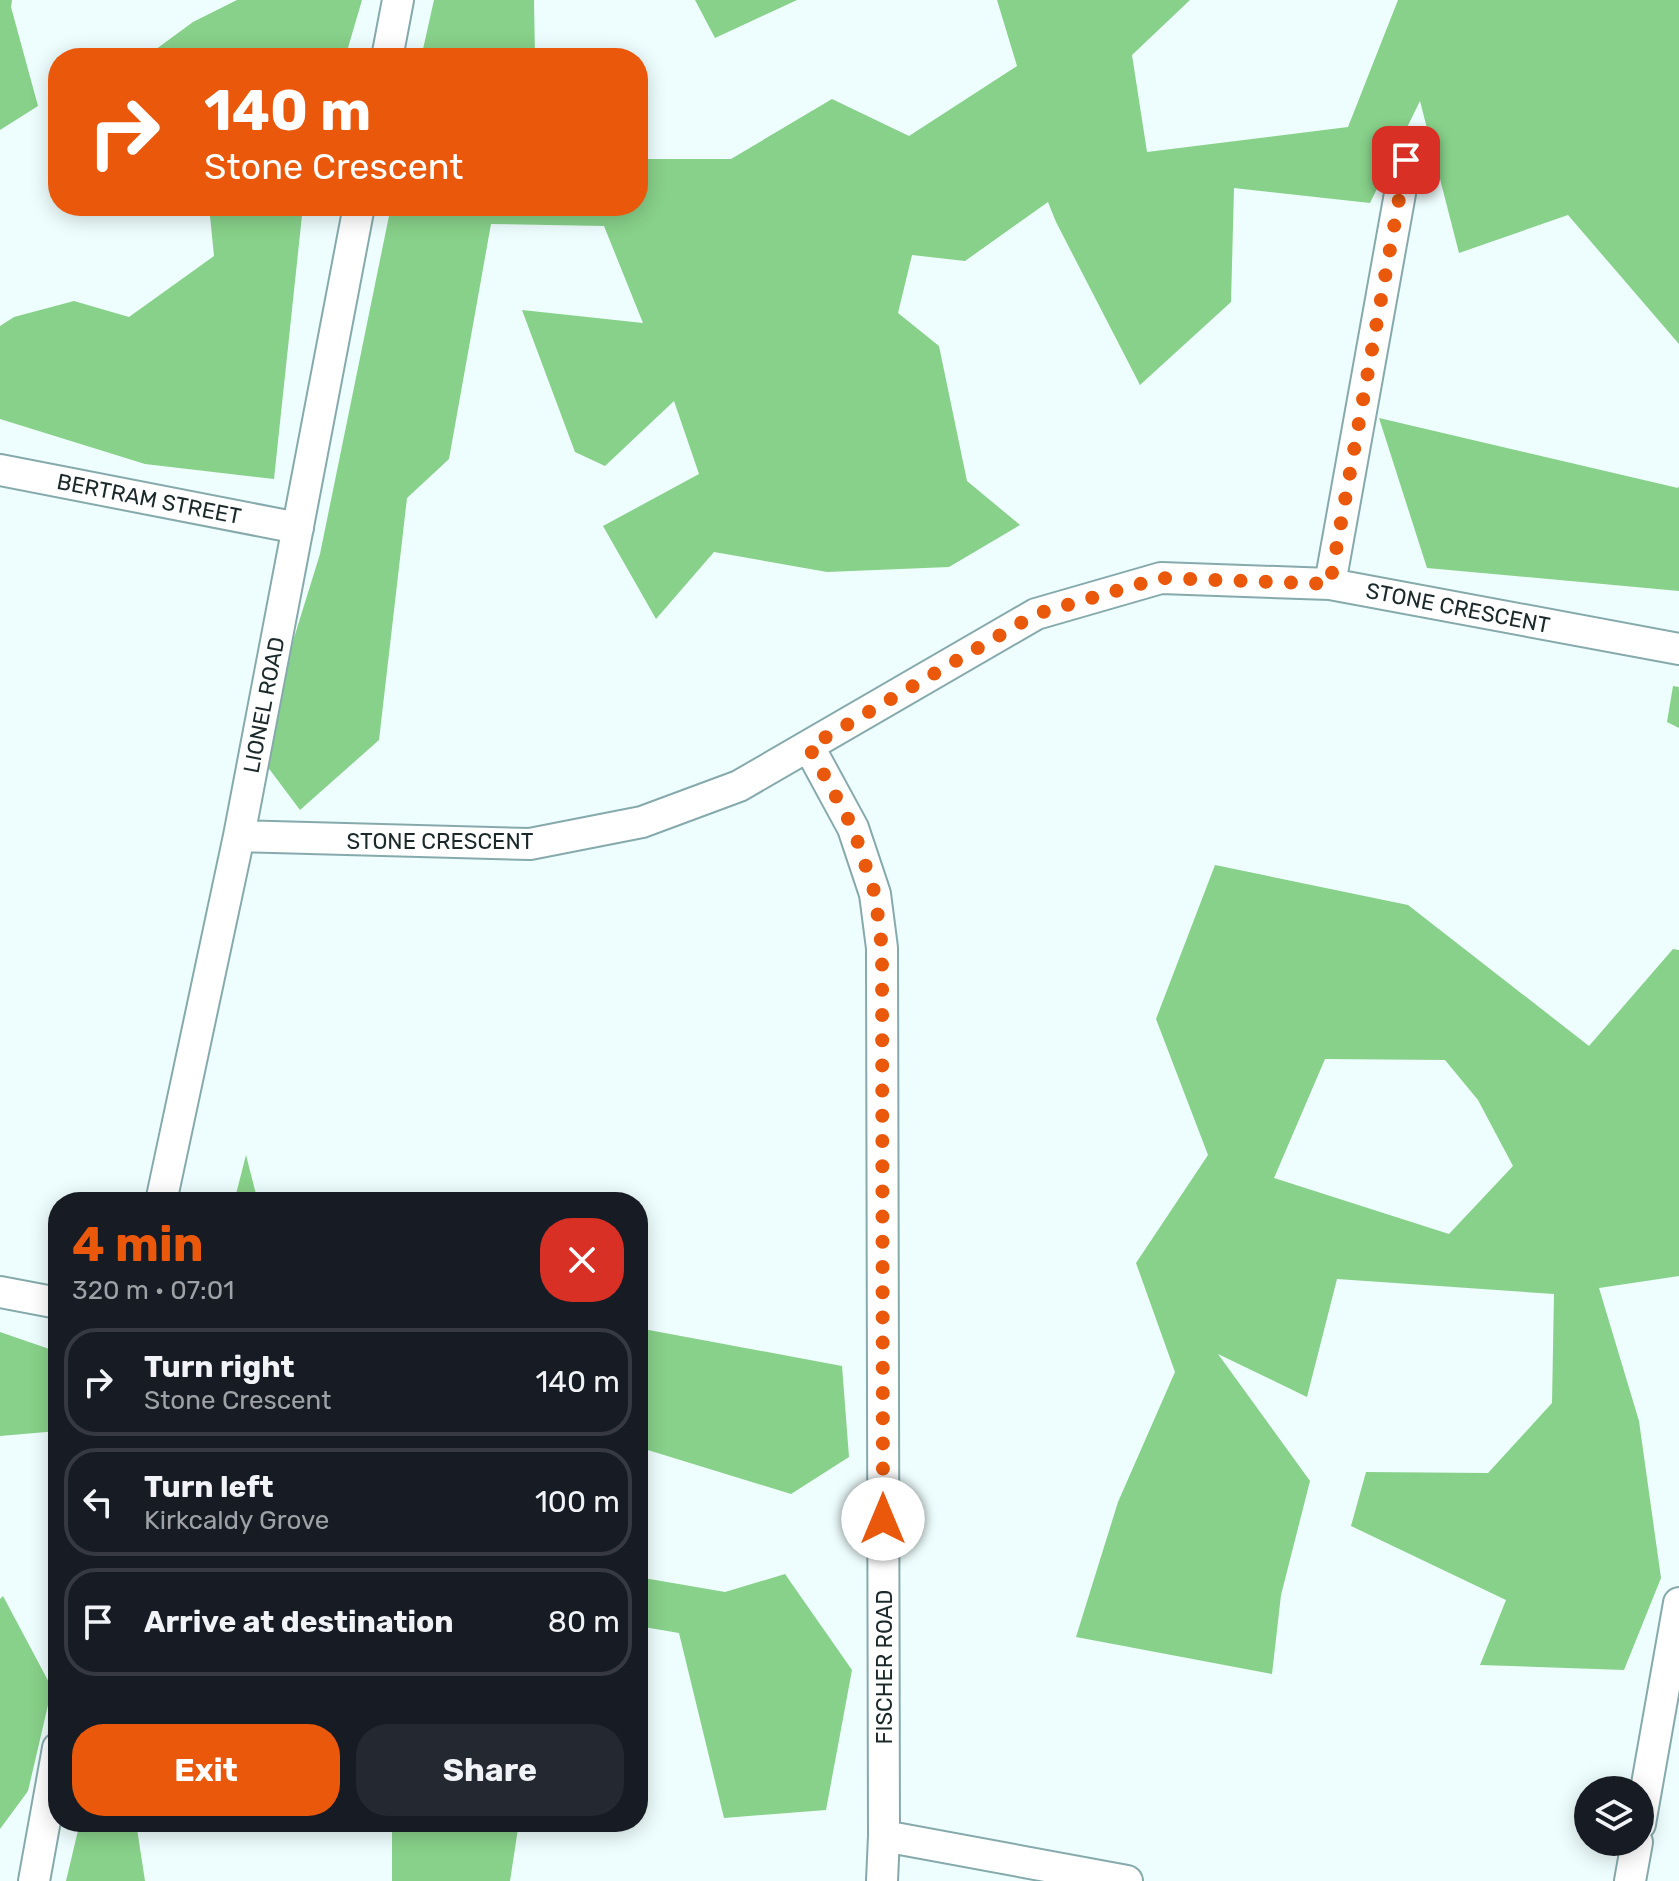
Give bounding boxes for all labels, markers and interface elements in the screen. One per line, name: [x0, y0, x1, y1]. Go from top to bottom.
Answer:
text: 140 m: [204, 78, 371, 144]
icon: right: [72, 80, 176, 184]
pin: [1372, 126, 1440, 194]
icon: arrive: [1384, 138, 1428, 182]
text: Stone Crescent: [204, 145, 463, 188]
street label: BERTRAM STREET: [55, 468, 244, 530]
street label: STONE CRESCENT: [1364, 577, 1553, 639]
street label: LIONEL ROAD: [238, 635, 290, 775]
street label: STONE CRESCENT: [347, 828, 534, 855]
text: 4 min: [72, 1216, 204, 1273]
button: close: [540, 1218, 624, 1302]
text: 320 m · 07:01: [72, 1275, 234, 1306]
text: Turn right: [144, 1349, 295, 1385]
icon: right: [76, 1360, 120, 1404]
text: 140 m: [535, 1364, 620, 1400]
text: Stone Crescent: [144, 1385, 331, 1416]
text: Turn left: [144, 1469, 274, 1505]
position arrow: [841, 1477, 925, 1561]
icon: left: [76, 1480, 120, 1524]
text: 100 m: [535, 1484, 620, 1520]
text: Kirkcaldy Grove: [144, 1505, 329, 1536]
street label: FISCHER ROAD: [871, 1590, 898, 1744]
icon: arrive: [76, 1600, 120, 1644]
text: Arrive at destination: [144, 1604, 454, 1640]
text: 80 m: [548, 1604, 620, 1640]
button: Exit: [72, 1724, 340, 1816]
button: Share: [356, 1724, 624, 1816]
map controls: [1574, 1776, 1654, 1856]
button: layers: [1574, 1776, 1654, 1856]

